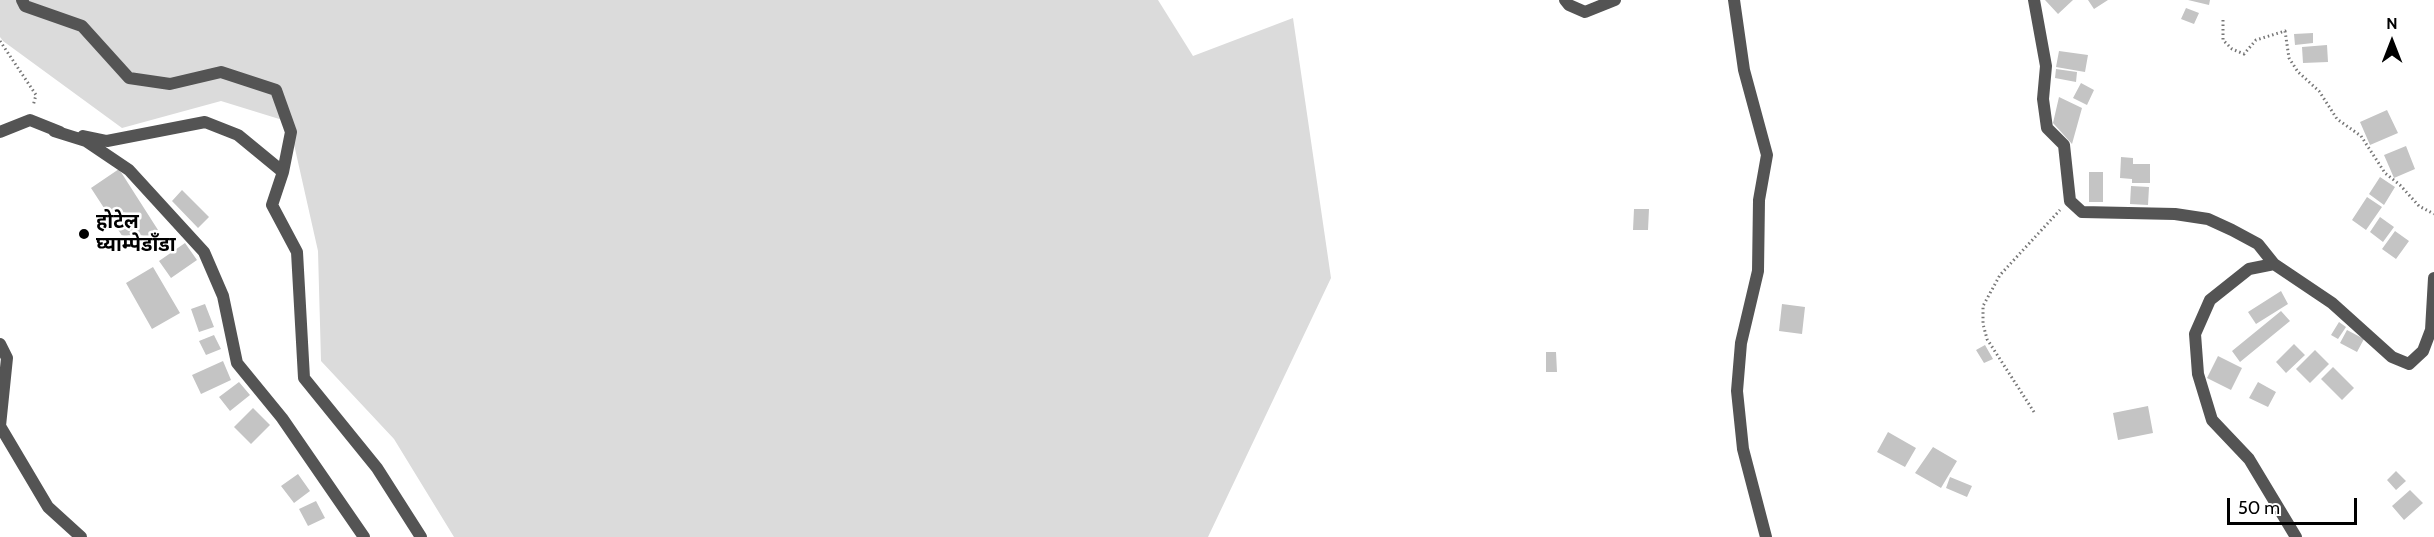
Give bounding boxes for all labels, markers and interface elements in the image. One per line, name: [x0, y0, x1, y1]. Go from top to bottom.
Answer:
north arrow: [2362, 12, 2422, 72]
text: N: [2386, 14, 2398, 33]
place label: होटेल घ्याम्पेडाँडा: [96, 210, 176, 257]
marker: होटेल घ्याम्पेडाँडा: [77, 227, 91, 241]
scale bar: [2230, 486, 2360, 524]
text: 50 m: [2238, 497, 2280, 519]

